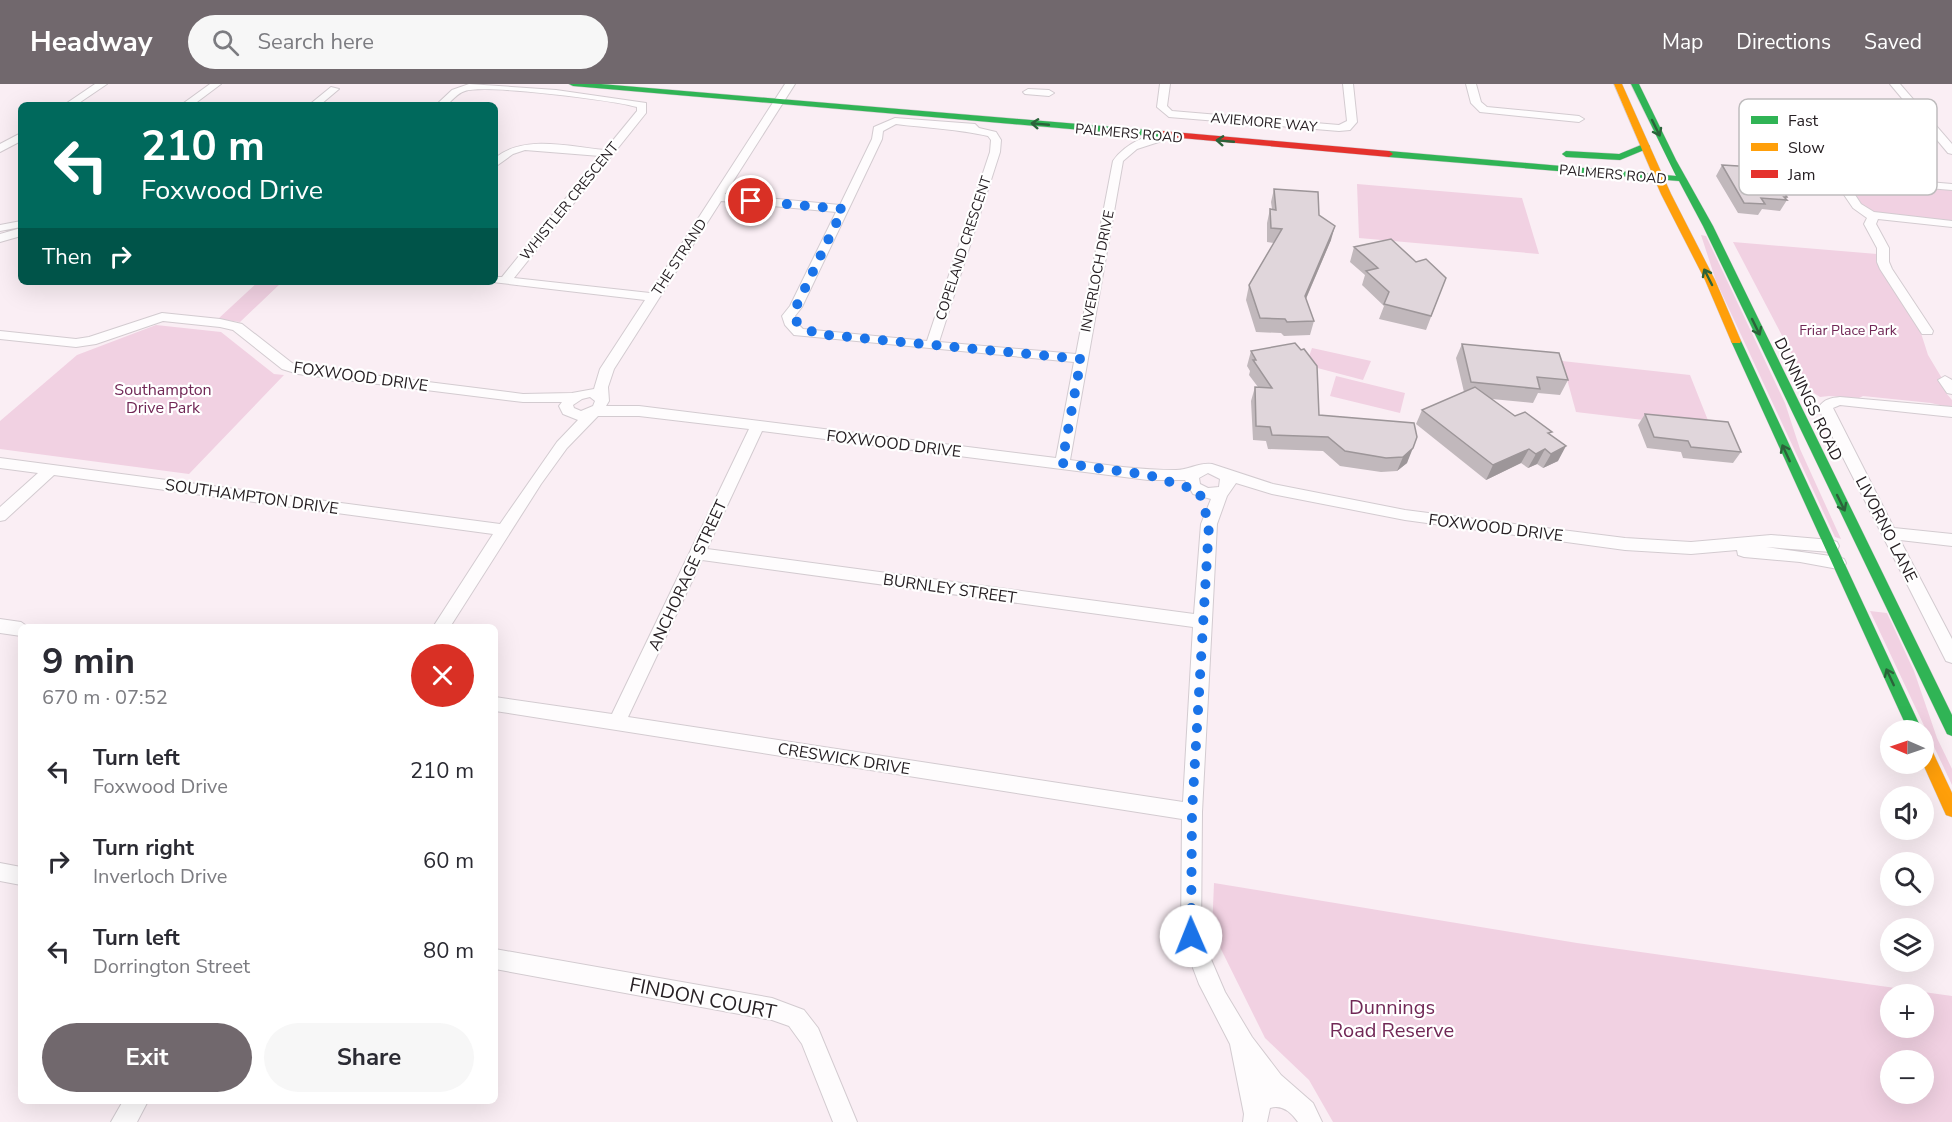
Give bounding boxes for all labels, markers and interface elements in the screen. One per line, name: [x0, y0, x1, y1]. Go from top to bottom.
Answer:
search box: [188, 15, 608, 69]
text: Headway: [30, 23, 152, 61]
icon: search: [209, 26, 242, 59]
text: Search here: [257, 27, 374, 57]
text: Map: [1662, 28, 1703, 56]
text: Directions: [1736, 28, 1831, 56]
text: Saved: [1864, 28, 1922, 56]
legend: [1739, 99, 1937, 195]
street label: AVIEMORE WAY: [1210, 108, 1319, 137]
text: Fast: [1788, 110, 1819, 132]
text: 210 m: [141, 118, 265, 175]
one-way arrow: [1030, 118, 1050, 129]
street label: PALMERS ROAD: [1074, 119, 1183, 148]
one-way arrow: [1651, 119, 1662, 137]
icon: left: [42, 126, 120, 204]
one-way arrow: [1215, 135, 1235, 146]
text: Slow: [1788, 137, 1825, 159]
street label: WHISTLER CRESCENT: [516, 138, 623, 264]
street label: PALMERS ROAD: [1558, 160, 1667, 189]
text: Jam: [1787, 164, 1815, 186]
text: Foxwood Drive: [141, 172, 323, 209]
street label: COPELAND CRESCENT: [931, 173, 996, 323]
pin: [725, 175, 776, 226]
icon: arrive: [734, 184, 767, 217]
street label: INVERLOCH DRIVE: [1076, 209, 1119, 334]
street label: THE STRAND: [648, 215, 711, 299]
icon: right: [104, 240, 137, 273]
text: Then: [42, 242, 92, 272]
one-way arrow: [1702, 269, 1713, 287]
one-way arrow: [1750, 318, 1762, 336]
park label: Friar Place Park: [1799, 321, 1898, 340]
street label: DUNNINGS ROAD: [1769, 334, 1848, 465]
street label: FOXWOOD DRIVE: [292, 357, 429, 397]
park label: Southampton Drive Park: [114, 379, 212, 419]
street label: FOXWOOD DRIVE: [825, 425, 962, 463]
one-way arrow: [1780, 444, 1792, 462]
street label: LIVORNO LANE: [1850, 473, 1922, 586]
street label: SOUTHAMPTON DRIVE: [164, 474, 340, 520]
one-way arrow: [1836, 493, 1848, 511]
street label: ANCHORAGE STREET: [643, 496, 733, 654]
street label: FOXWOOD DRIVE: [1427, 509, 1564, 547]
street label: BURNLEY STREET: [882, 569, 1018, 609]
text: 9 min: [42, 637, 135, 686]
button: close: [411, 644, 474, 707]
one-way arrow: [1884, 669, 1896, 687]
text: 670 m · 07:52: [42, 684, 168, 711]
north arrow: [1880, 720, 1934, 774]
map controls: [1880, 720, 1934, 1104]
street label: CRESWICK DRIVE: [776, 738, 912, 780]
text: Turn left: [93, 743, 180, 773]
icon: left: [42, 755, 75, 788]
text: 210 m: [410, 756, 474, 786]
text: Foxwood Drive: [93, 773, 228, 800]
button: sound: [1880, 786, 1934, 840]
text: Turn right: [93, 833, 194, 863]
icon: right: [42, 845, 75, 878]
text: 60 m: [423, 846, 474, 876]
button: search: [1880, 852, 1934, 906]
text: Inverloch Drive: [93, 863, 227, 890]
position arrow: [1159, 904, 1223, 968]
button: layers: [1880, 918, 1934, 972]
text: Turn left: [93, 923, 180, 953]
icon: left: [42, 935, 75, 968]
text: 80 m: [423, 936, 474, 966]
text: Dorrington Street: [93, 953, 250, 980]
street label: FINDON COURT: [627, 971, 779, 1026]
button: +: [1880, 984, 1934, 1038]
park label: Dunnings Road Reserve: [1330, 994, 1454, 1044]
button: Exit: [42, 1023, 252, 1092]
button: Share: [264, 1023, 474, 1092]
button: −: [1880, 1050, 1934, 1104]

